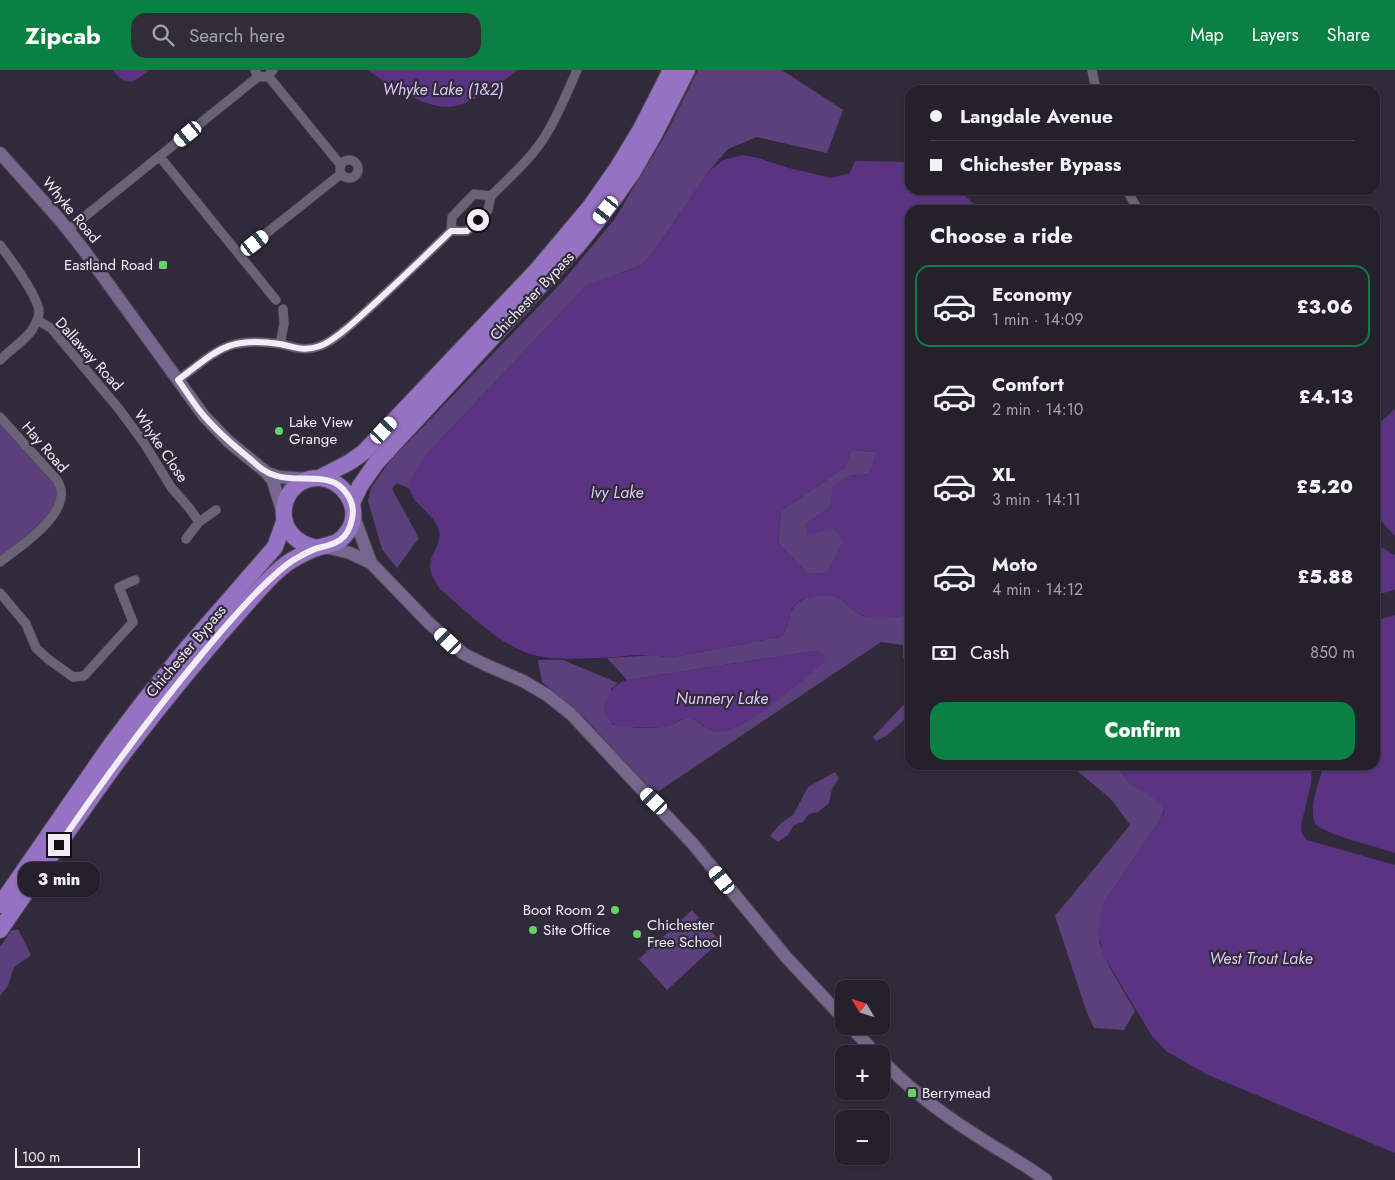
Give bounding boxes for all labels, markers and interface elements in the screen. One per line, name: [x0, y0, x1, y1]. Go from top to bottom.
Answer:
search box: [131, 13, 481, 58]
text: Zipcab: [25, 18, 101, 53]
icon: search: [149, 21, 177, 49]
text: Search here: [189, 22, 285, 49]
text: Map: [1190, 22, 1224, 48]
text: Layers: [1252, 22, 1299, 48]
text: Share: [1327, 22, 1370, 48]
water label: Whyke Lake (1&2): [383, 78, 504, 101]
text: Langdale Avenue: [960, 103, 1113, 130]
car: [171, 119, 204, 149]
text: Chichester Bypass: [960, 151, 1121, 178]
street label: Whyke Road: [37, 172, 105, 248]
car: [590, 194, 621, 226]
route start: [467, 209, 489, 231]
text: Choose a ride: [930, 219, 1073, 251]
car: [238, 228, 271, 258]
street label: Chichester Bypass: [485, 247, 579, 345]
place label: Eastland Road: [64, 254, 153, 276]
marker: Eastland Road: [157, 259, 169, 271]
text: Economy: [992, 281, 1072, 308]
icon: car: [932, 284, 977, 329]
text: £3.06: [1297, 293, 1353, 320]
text: 1 min · 14:09: [992, 308, 1084, 331]
street label: Dallaway Road: [50, 312, 128, 396]
text: Comfort: [992, 371, 1064, 398]
icon: car: [932, 374, 977, 419]
text: £4.13: [1299, 383, 1353, 410]
text: 2 min · 14:10: [992, 398, 1083, 421]
street label: Whyke Close: [129, 405, 194, 487]
place label: Lake View Grange: [289, 411, 354, 450]
car: [368, 414, 399, 446]
street label: Hay Road: [17, 417, 73, 477]
marker: Lake View Grange: [273, 425, 285, 437]
text: XL: [992, 461, 1015, 488]
icon: car: [932, 464, 977, 509]
text: £5.20: [1296, 473, 1353, 500]
water label: Ivy Lake: [590, 481, 644, 504]
text: 3 min · 14:11: [992, 488, 1081, 511]
text: Moto: [992, 551, 1037, 578]
icon: car: [932, 554, 977, 599]
text: £5.88: [1298, 563, 1353, 590]
text: 4 min · 14:12: [992, 578, 1083, 601]
street label: Chichester Bypass: [141, 600, 231, 702]
car: [431, 625, 464, 657]
icon: cash: [930, 639, 958, 667]
text: Cash: [970, 639, 1010, 666]
text: 850 m: [1310, 641, 1355, 664]
water label: Nunnery Lake: [676, 687, 768, 710]
button: Confirm: [930, 702, 1355, 760]
car: [637, 785, 670, 817]
route end: [48, 834, 70, 856]
callout: 3 min: [18, 862, 100, 898]
car: [706, 864, 737, 896]
text: 3 min: [38, 868, 80, 891]
place label: Boot Room 2: [523, 899, 605, 921]
marker: Boot Room 2: [609, 904, 621, 916]
place label: Chichester Free School: [647, 914, 722, 953]
place label: Site Office: [543, 919, 610, 941]
marker: Site Office: [527, 924, 539, 936]
marker: Chichester Free School: [631, 928, 643, 940]
water label: West Trout Lake: [1209, 947, 1313, 970]
north arrow: [835, 980, 890, 1035]
map controls: [835, 980, 890, 1165]
button: +: [835, 1045, 890, 1100]
place label: Berrymead: [922, 1082, 991, 1104]
marker: Berrymead: [906, 1087, 918, 1099]
button: −: [835, 1110, 890, 1165]
scale bar: [15, 1145, 140, 1168]
text: 100 m: [22, 1147, 60, 1167]

